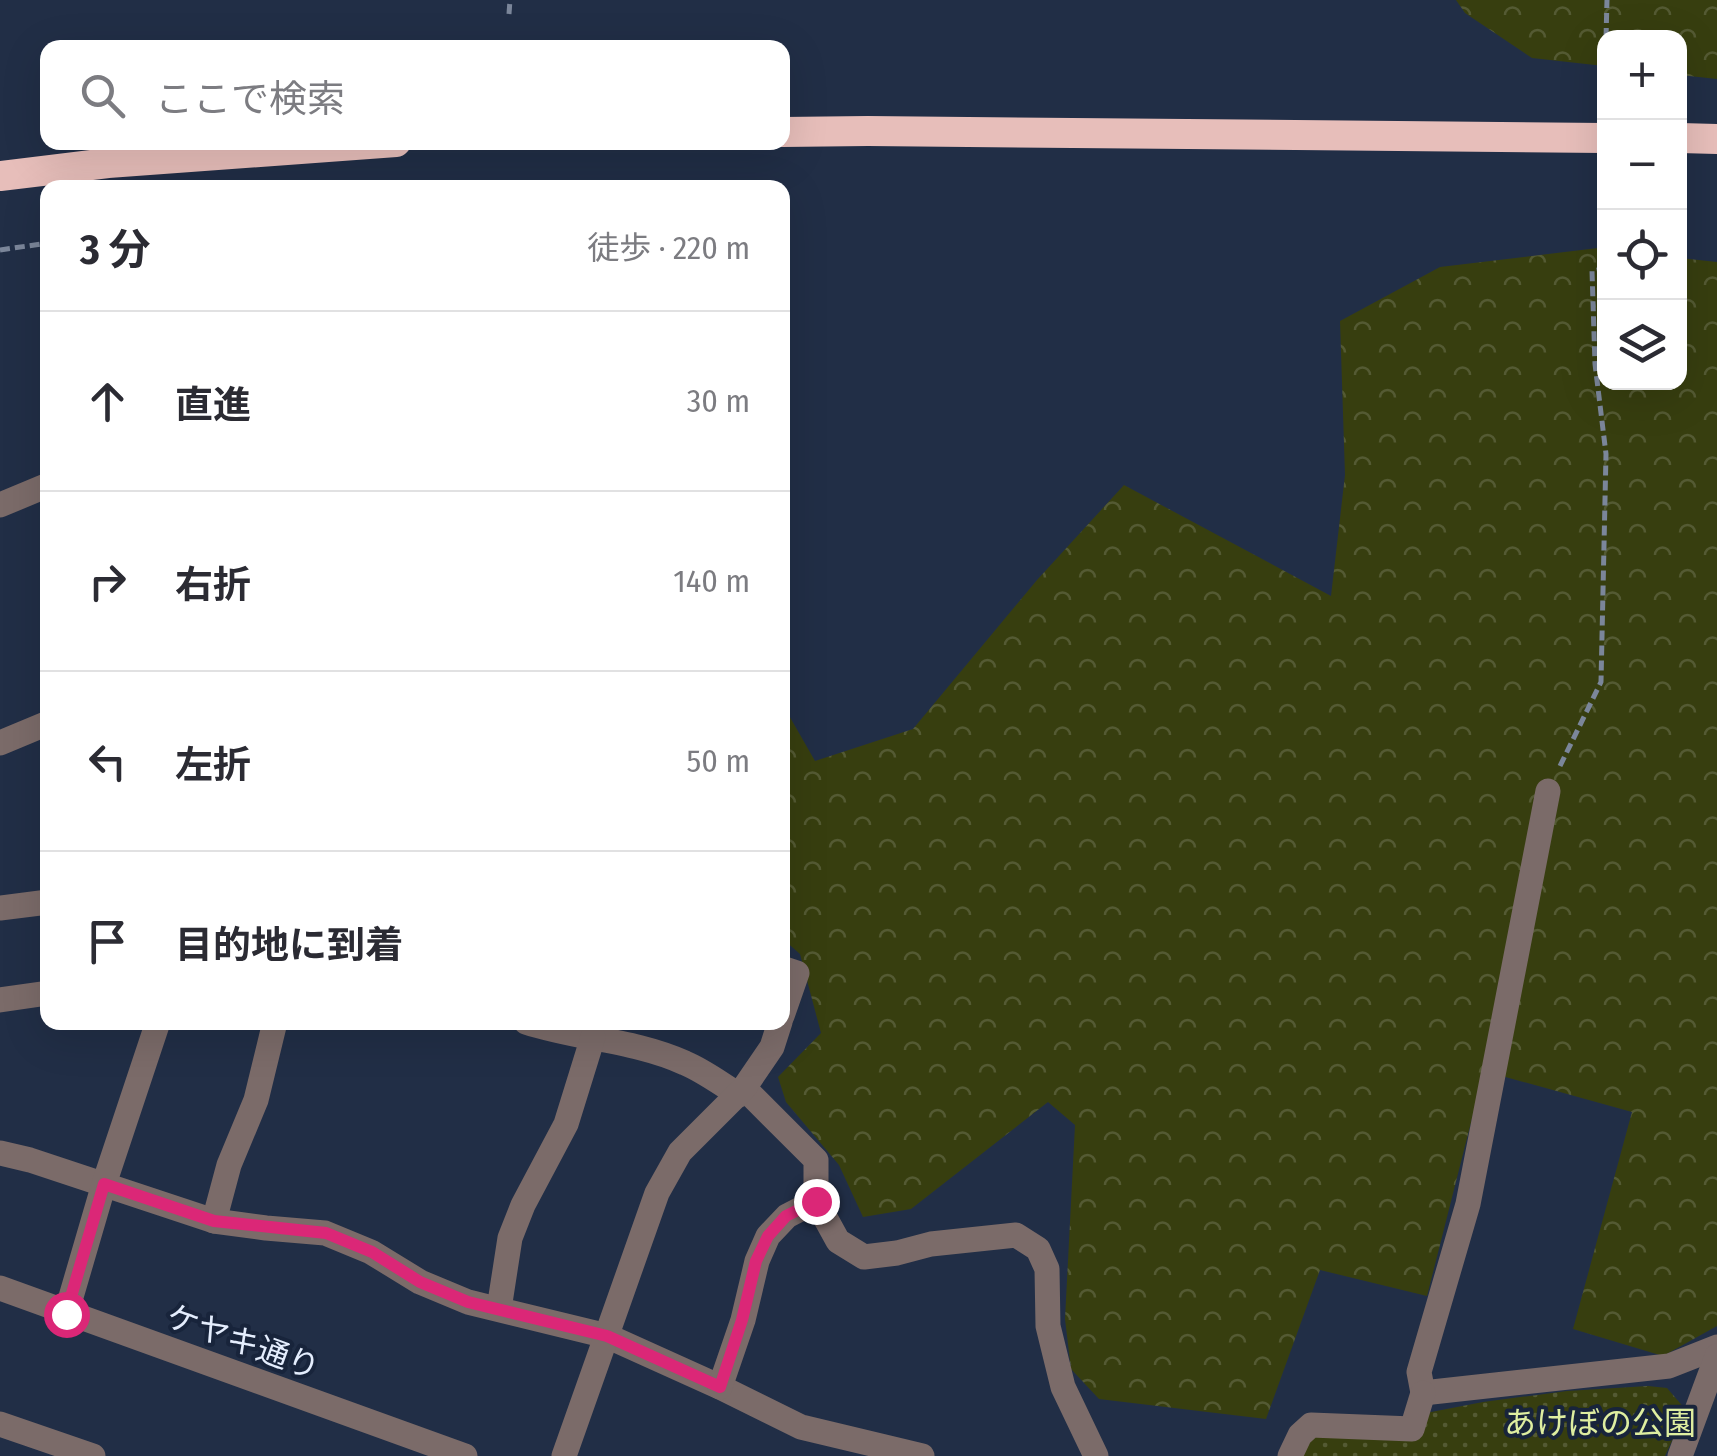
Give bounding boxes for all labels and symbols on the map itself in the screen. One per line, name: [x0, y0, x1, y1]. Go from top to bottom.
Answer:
route end: [794, 1179, 840, 1225]
route start: [44, 1292, 90, 1338]
street label: ケヤキ通り: [161, 1297, 325, 1387]
park label: あけぼの公園: [1504, 1404, 1696, 1442]

